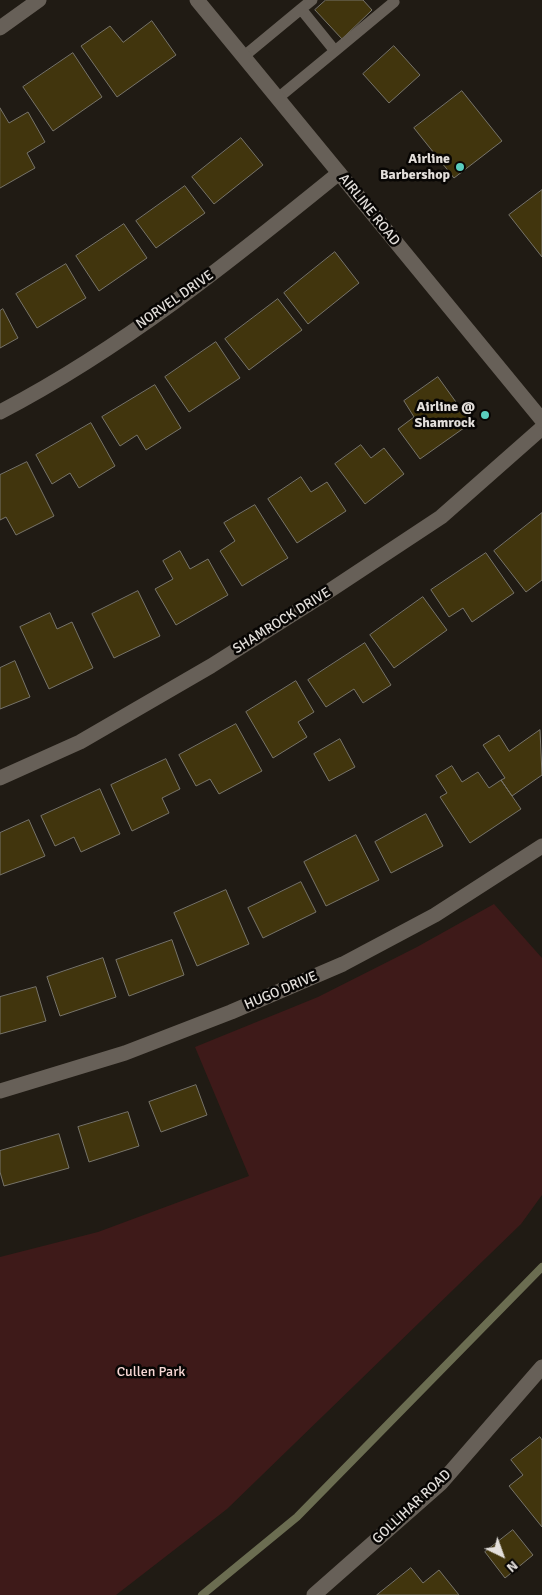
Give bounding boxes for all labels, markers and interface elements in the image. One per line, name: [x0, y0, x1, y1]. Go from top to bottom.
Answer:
place label: Airline Barbershop: [380, 151, 450, 184]
marker: Airline Barbershop: [454, 161, 466, 173]
street label: AIRLINE ROAD: [335, 171, 403, 249]
street label: NORVEL DRIVE: [133, 267, 217, 333]
place label: Airline @ Shamrock: [414, 399, 475, 432]
marker: Airline @ Shamrock: [479, 409, 491, 421]
street label: SHAMROCK DRIVE: [230, 584, 334, 658]
street label: HUGO DRIVE: [242, 968, 320, 1014]
park label: Cullen Park: [117, 1364, 185, 1380]
street label: GOLLIHAR ROAD: [369, 1466, 455, 1548]
north arrow: [477, 1530, 527, 1580]
text: N: [503, 1557, 522, 1576]

